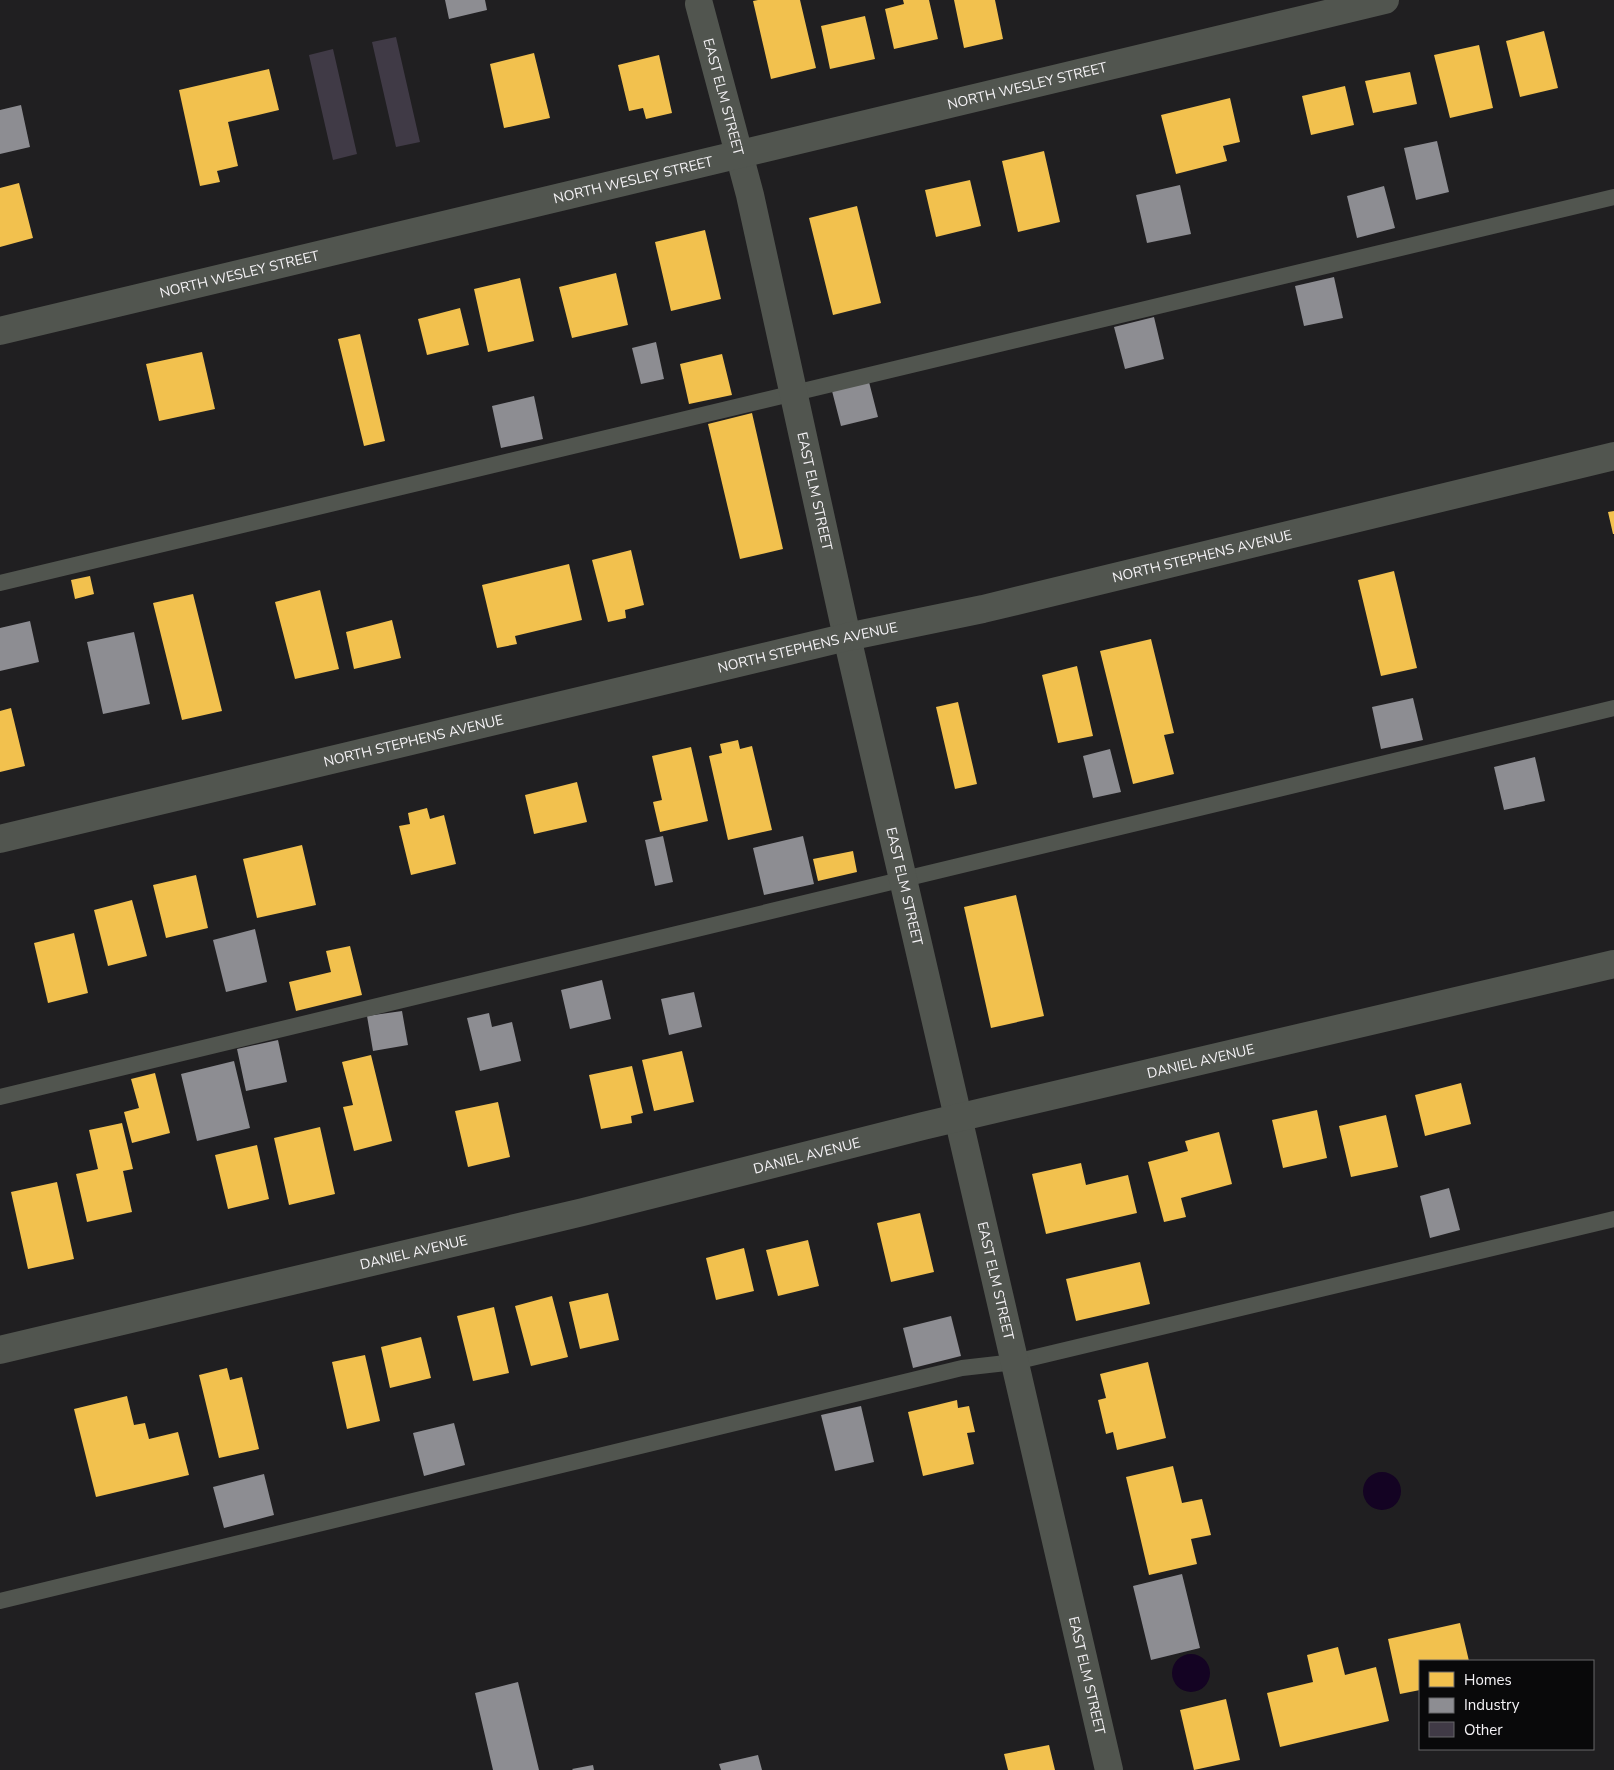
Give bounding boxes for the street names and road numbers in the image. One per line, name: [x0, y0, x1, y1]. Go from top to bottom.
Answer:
street label: EAST ELM STREET: [699, 36, 748, 158]
street label: NORTH WESLEY STREET: [945, 58, 1109, 114]
street label: NORTH WESLEY STREET: [552, 152, 716, 208]
street label: NORTH WESLEY STREET: [158, 246, 322, 303]
street label: EAST ELM STREET: [792, 430, 837, 553]
street label: NORTH STEPHENS AVENUE: [1110, 525, 1294, 587]
street label: NORTH STEPHENS AVENUE: [716, 618, 899, 678]
street label: NORTH STEPHENS AVENUE: [322, 710, 505, 772]
street label: EAST ELM STREET: [881, 825, 927, 948]
street label: DANIEL AVENUE: [1145, 1040, 1256, 1083]
street label: DANIEL AVENUE: [751, 1133, 863, 1179]
street label: EAST ELM STREET: [973, 1220, 1018, 1342]
street label: DANIEL AVENUE: [358, 1231, 469, 1274]
street label: EAST ELM STREET: [1064, 1615, 1110, 1737]

